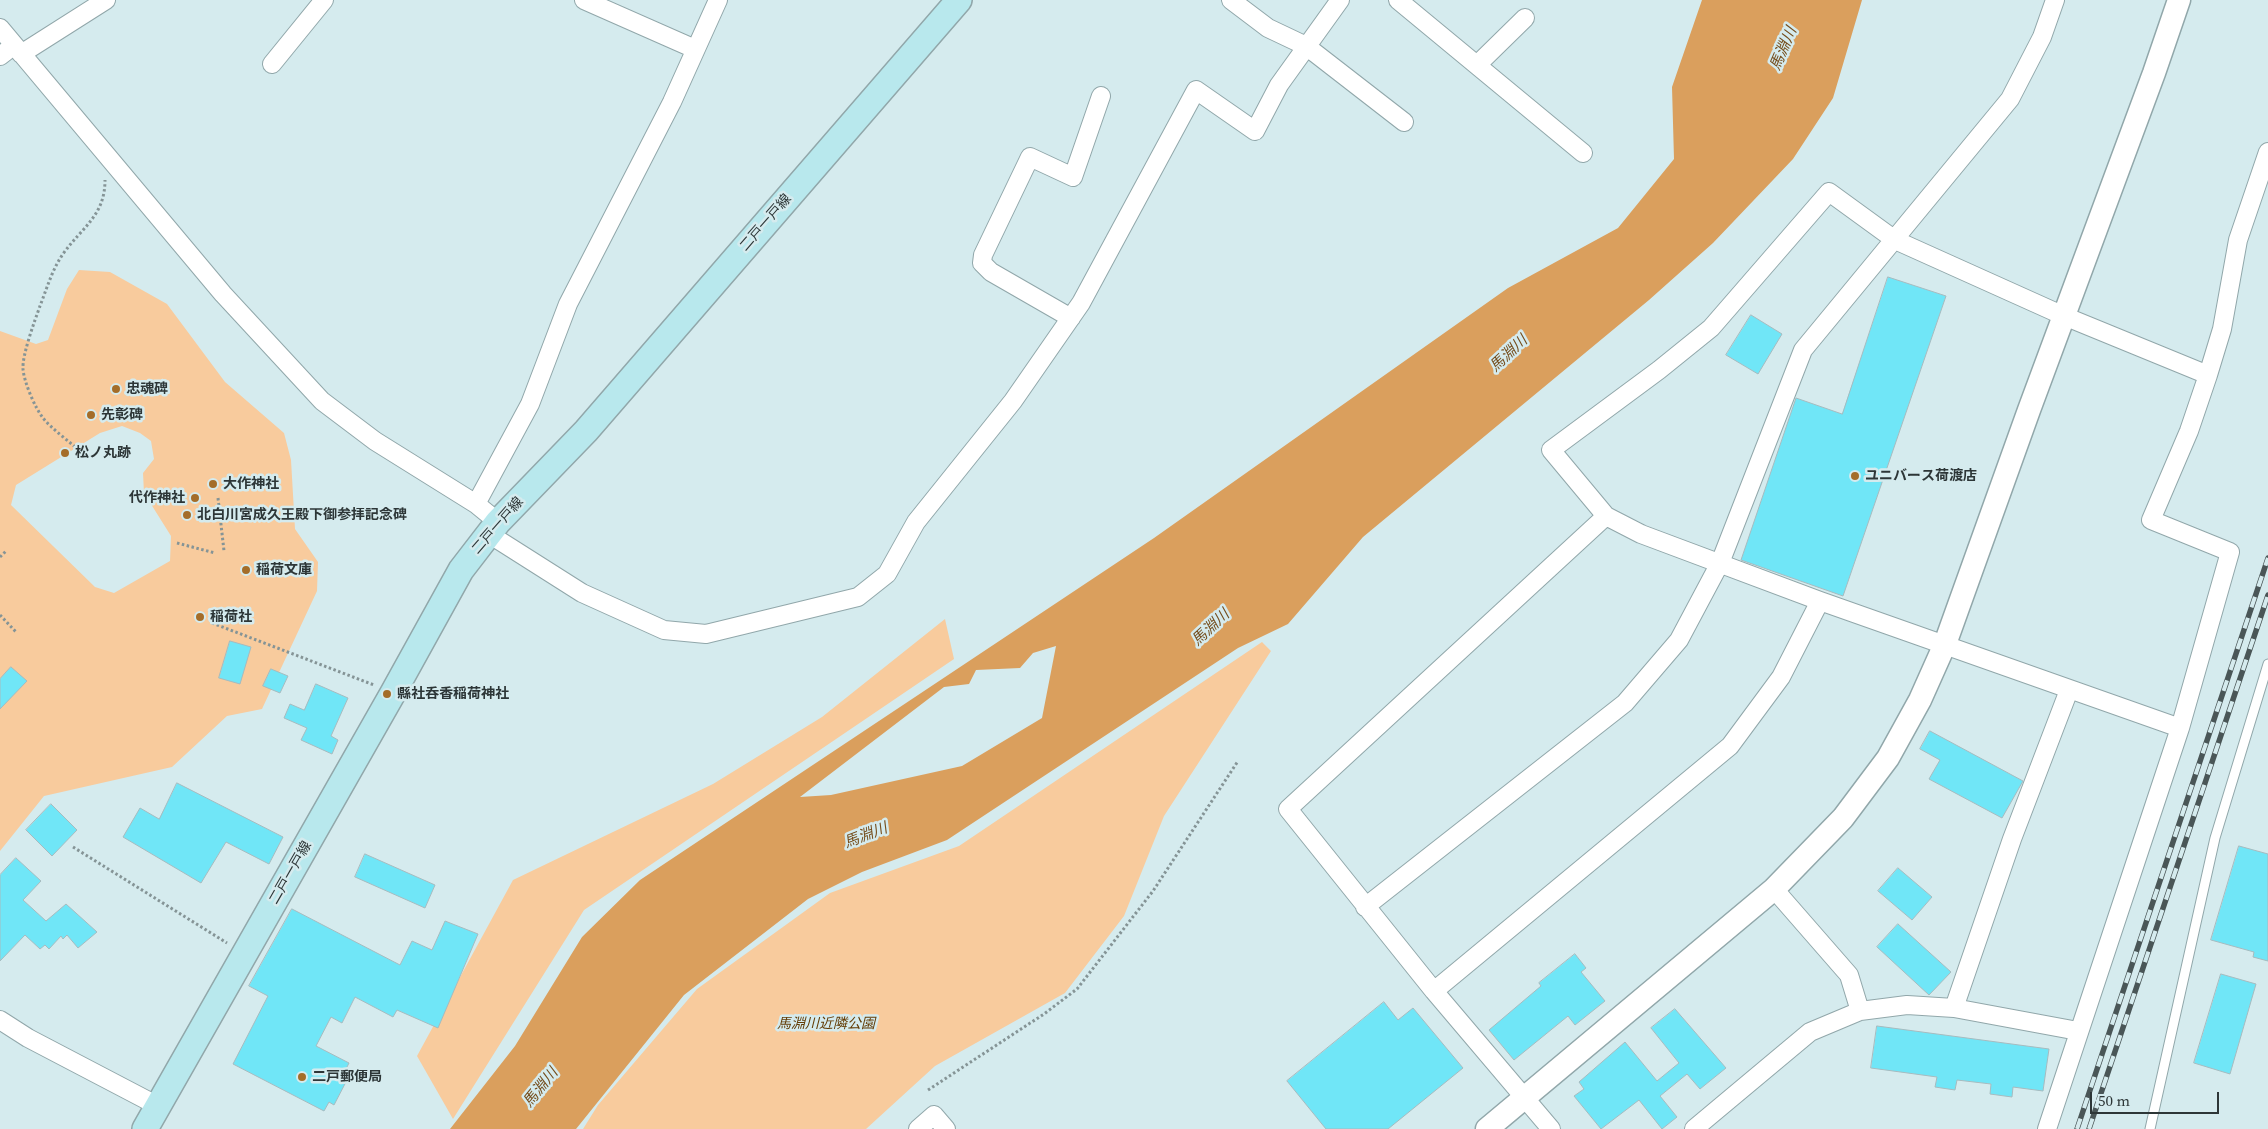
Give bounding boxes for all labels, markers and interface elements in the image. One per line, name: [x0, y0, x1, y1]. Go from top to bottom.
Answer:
water label: 馬淵川: [1767, 25, 1801, 73]
street label: 二戸一戸線: [737, 191, 795, 255]
water label: 馬淵川: [1486, 332, 1532, 376]
place label: 忠魂碑: [126, 381, 168, 397]
marker: 忠魂碑: [110, 383, 122, 395]
place label: 先彰碑: [101, 407, 143, 423]
marker: 先彰碑: [85, 409, 97, 421]
place label: 松ノ丸跡: [75, 445, 131, 461]
marker: 松ノ丸跡: [59, 447, 71, 459]
place label: ユニバース荷渡店: [1865, 468, 1977, 484]
marker: ユニバース荷渡店: [1849, 470, 1861, 482]
place label: 大作神社: [223, 476, 279, 492]
marker: 大作神社: [207, 478, 219, 490]
place label: 代作神社: [129, 490, 185, 506]
marker: 代作神社: [189, 492, 201, 504]
street label: 二戸一戸線: [469, 494, 527, 558]
place label: 北白川宮成久王殿下御参拝記念碑: [197, 507, 407, 523]
marker: 北白川宮成久王殿下御参拝記念碑: [181, 509, 193, 521]
place label: 稲荷文庫: [256, 562, 312, 578]
marker: 稲荷文庫: [240, 564, 252, 576]
water label: 馬淵川: [1188, 606, 1234, 650]
place label: 稲荷社: [210, 609, 252, 625]
marker: 稲荷社: [194, 611, 206, 623]
place label: 縣社呑香稲荷神社: [397, 686, 509, 702]
marker: 縣社呑香稲荷神社: [381, 688, 393, 700]
water label: 馬淵川: [842, 820, 890, 852]
street label: 二戸一戸線: [266, 838, 316, 908]
park label: 馬淵川近隣公園: [777, 1016, 875, 1032]
water label: 馬淵川: [520, 1065, 562, 1111]
place label: 二戸郵便局: [312, 1069, 382, 1085]
marker: 二戸郵便局: [296, 1071, 308, 1083]
scale bar: [2093, 1082, 2222, 1114]
text: 50 m: [2098, 1090, 2130, 1111]

